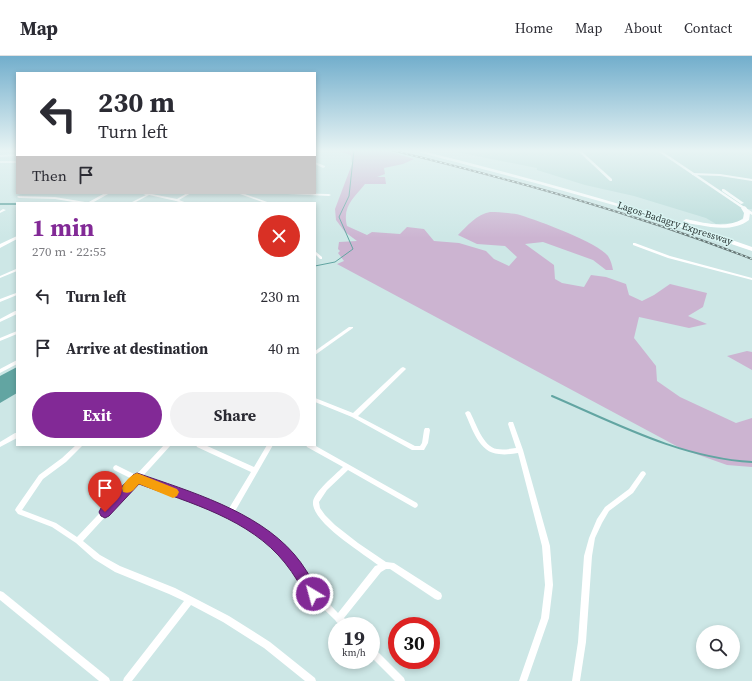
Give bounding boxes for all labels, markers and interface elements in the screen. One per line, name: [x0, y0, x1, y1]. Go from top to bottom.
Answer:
text: Map: [20, 15, 58, 41]
text: Home: [515, 18, 553, 38]
text: Map: [575, 18, 602, 38]
text: About: [624, 18, 662, 38]
text: Contact: [684, 18, 732, 38]
text: 230 m: [98, 83, 175, 121]
icon: left: [32, 88, 84, 140]
text: Turn left: [98, 119, 168, 144]
icon: arrive: [75, 164, 97, 186]
text: Then: [32, 165, 67, 186]
street label: Lagos-Badagry Expressway: [616, 198, 735, 248]
text: 1 min: [32, 211, 94, 244]
button: close: [258, 215, 300, 257]
text: 270 m · 22:55: [32, 243, 106, 260]
icon: left: [32, 285, 54, 307]
text: Turn left: [66, 286, 126, 307]
text: 230 m: [260, 286, 300, 307]
icon: arrive: [32, 337, 54, 359]
text: Arrive at destination: [66, 338, 208, 359]
text: 40 m: [268, 338, 300, 359]
button: Exit: [32, 392, 162, 438]
button: Share: [170, 392, 300, 438]
pin: [88, 471, 122, 512]
icon: arrive: [94, 477, 116, 499]
position arrow: [292, 573, 334, 615]
speed limit sign: 30: [388, 617, 440, 669]
text: 19: [343, 624, 365, 652]
map controls: [696, 625, 740, 669]
button: search: [696, 625, 740, 669]
text: km/h: [342, 646, 366, 659]

